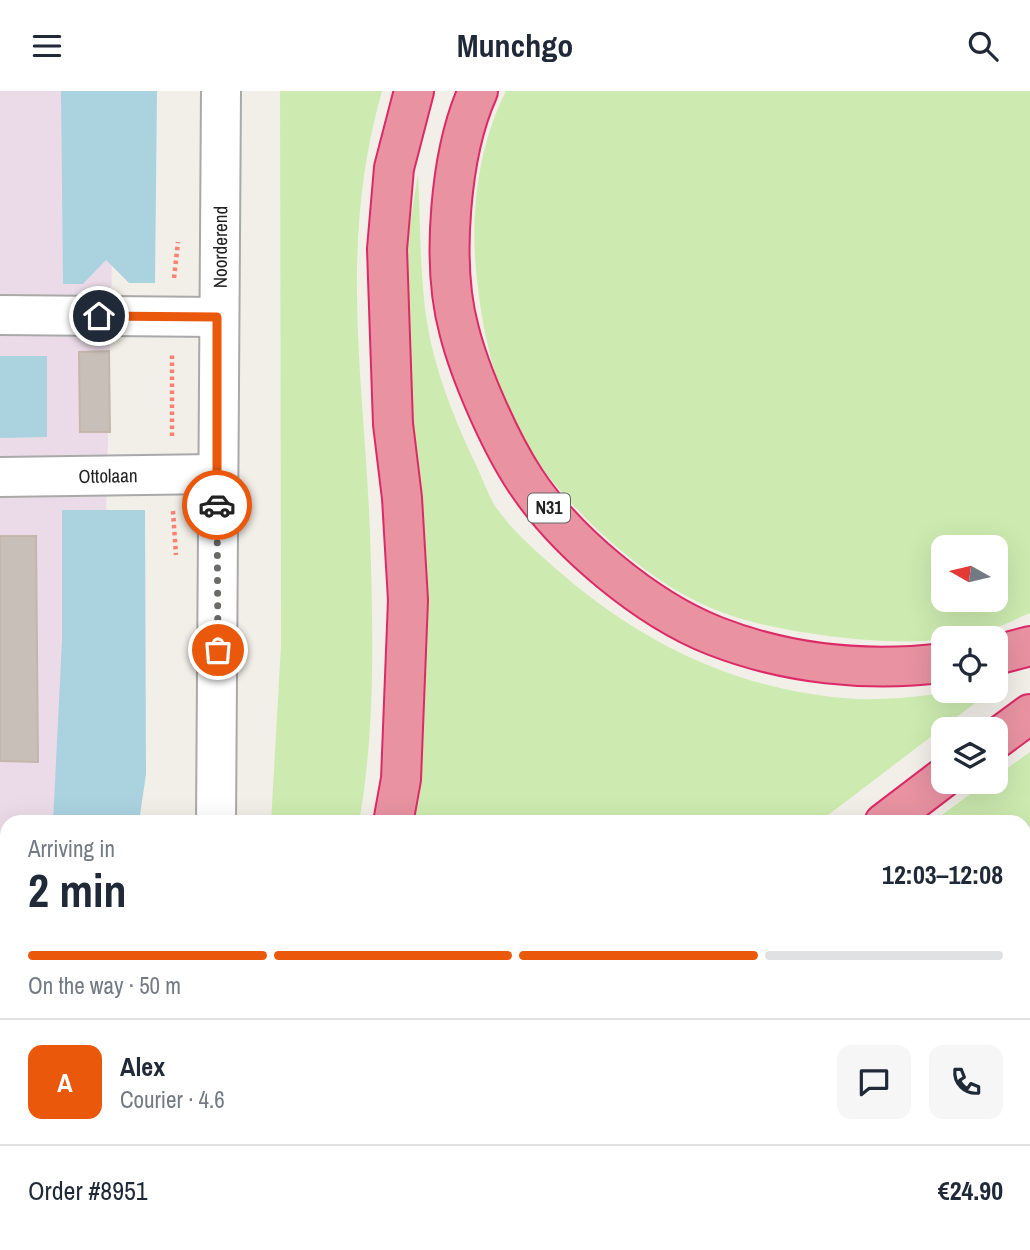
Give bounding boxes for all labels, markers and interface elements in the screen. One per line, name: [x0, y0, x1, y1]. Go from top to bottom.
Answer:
text: Munchgo: [457, 24, 573, 67]
icon: menu: [28, 27, 66, 65]
icon: search: [964, 27, 1002, 65]
street label: Noorderend: [207, 206, 233, 288]
pin: [69, 286, 129, 346]
icon: home: [80, 297, 118, 335]
street label: Ottolaan: [78, 462, 138, 489]
courier: [182, 470, 252, 540]
icon: car: [198, 486, 236, 524]
road number: N31: [528, 493, 570, 523]
north arrow: [931, 535, 1008, 613]
map controls: [931, 535, 1008, 794]
pin: [188, 620, 248, 680]
button: locate: [931, 626, 1008, 703]
icon: bag: [199, 631, 237, 669]
button: layers: [931, 717, 1008, 794]
text: Arriving in: [28, 833, 115, 864]
text: 12:03–12:08: [882, 857, 1003, 892]
text: 2 min: [28, 859, 127, 921]
text: On the way · 50 m: [28, 970, 181, 1001]
button: chat: [837, 1045, 911, 1119]
button: phone: [929, 1045, 1003, 1119]
text: Alex: [120, 1049, 165, 1084]
text: A: [57, 1065, 73, 1100]
text: Courier · 4.6: [120, 1084, 225, 1115]
text: Order #8951: [28, 1173, 148, 1208]
text: €24.90: [938, 1173, 1003, 1208]

